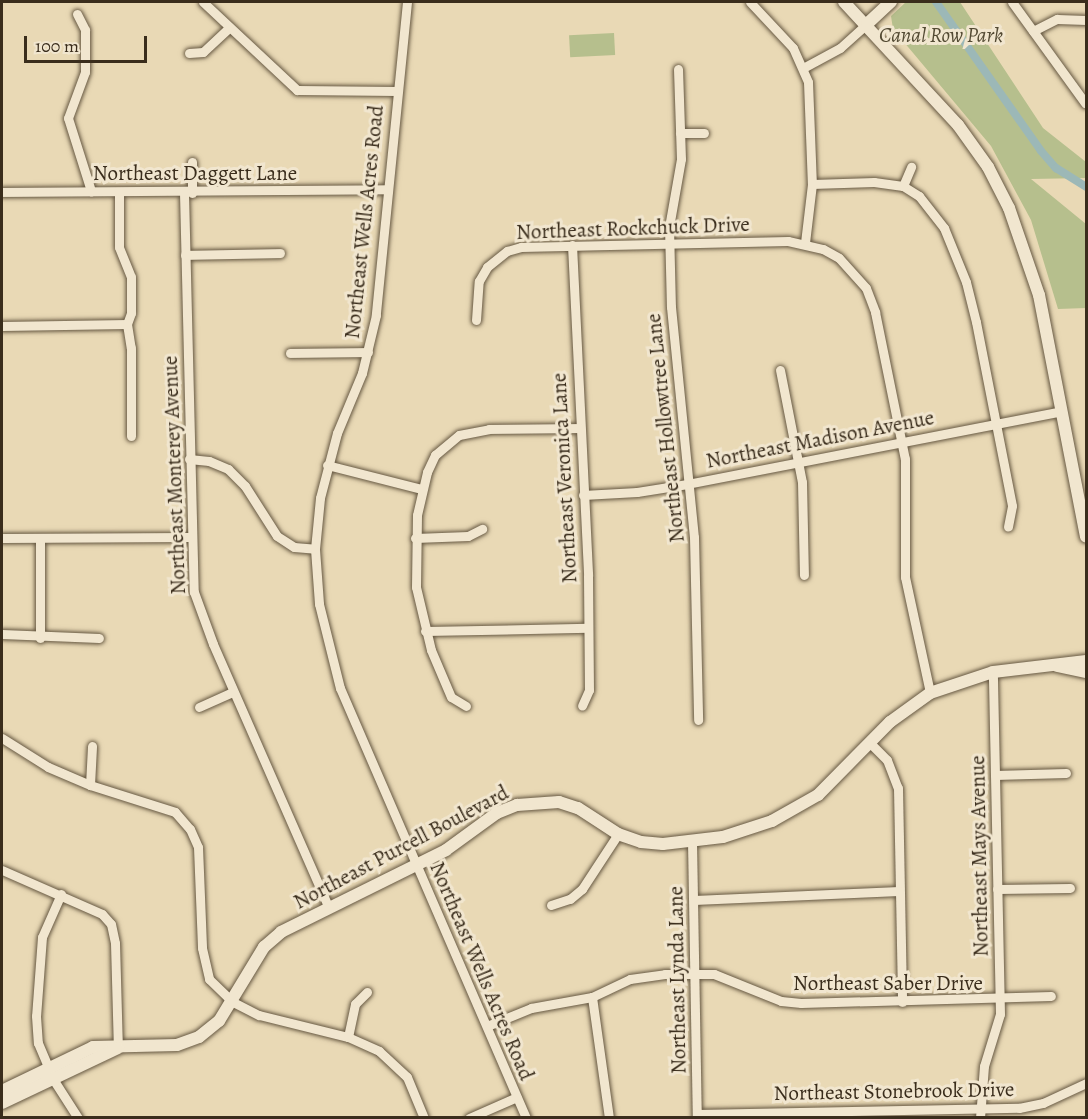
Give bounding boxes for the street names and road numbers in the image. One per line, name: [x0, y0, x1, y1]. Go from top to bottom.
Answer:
street label: Northeast Wells Acres Road: [339, 104, 389, 340]
street label: Northeast Daggett Lane: [93, 160, 297, 186]
street label: Northeast Rockchuck Drive: [516, 211, 750, 245]
street label: Northeast Hollowtree Lane: [640, 312, 690, 544]
street label: Northeast Monterey Avenue: [157, 355, 191, 595]
street label: Northeast Veronica Lane: [546, 372, 582, 584]
street label: Northeast Madison Avenue: [704, 405, 936, 473]
street label: Northeast Mays Avenue: [965, 755, 993, 957]
street label: Northeast Purcell Boulevard: [289, 780, 513, 914]
street label: Northeast Wells Acres Road: [425, 858, 539, 1084]
street label: Northeast Lynda Lane: [663, 886, 691, 1074]
street label: Northeast Saber Drive: [793, 970, 983, 996]
street label: Northeast Stonebrook Drive: [773, 1076, 1015, 1106]

